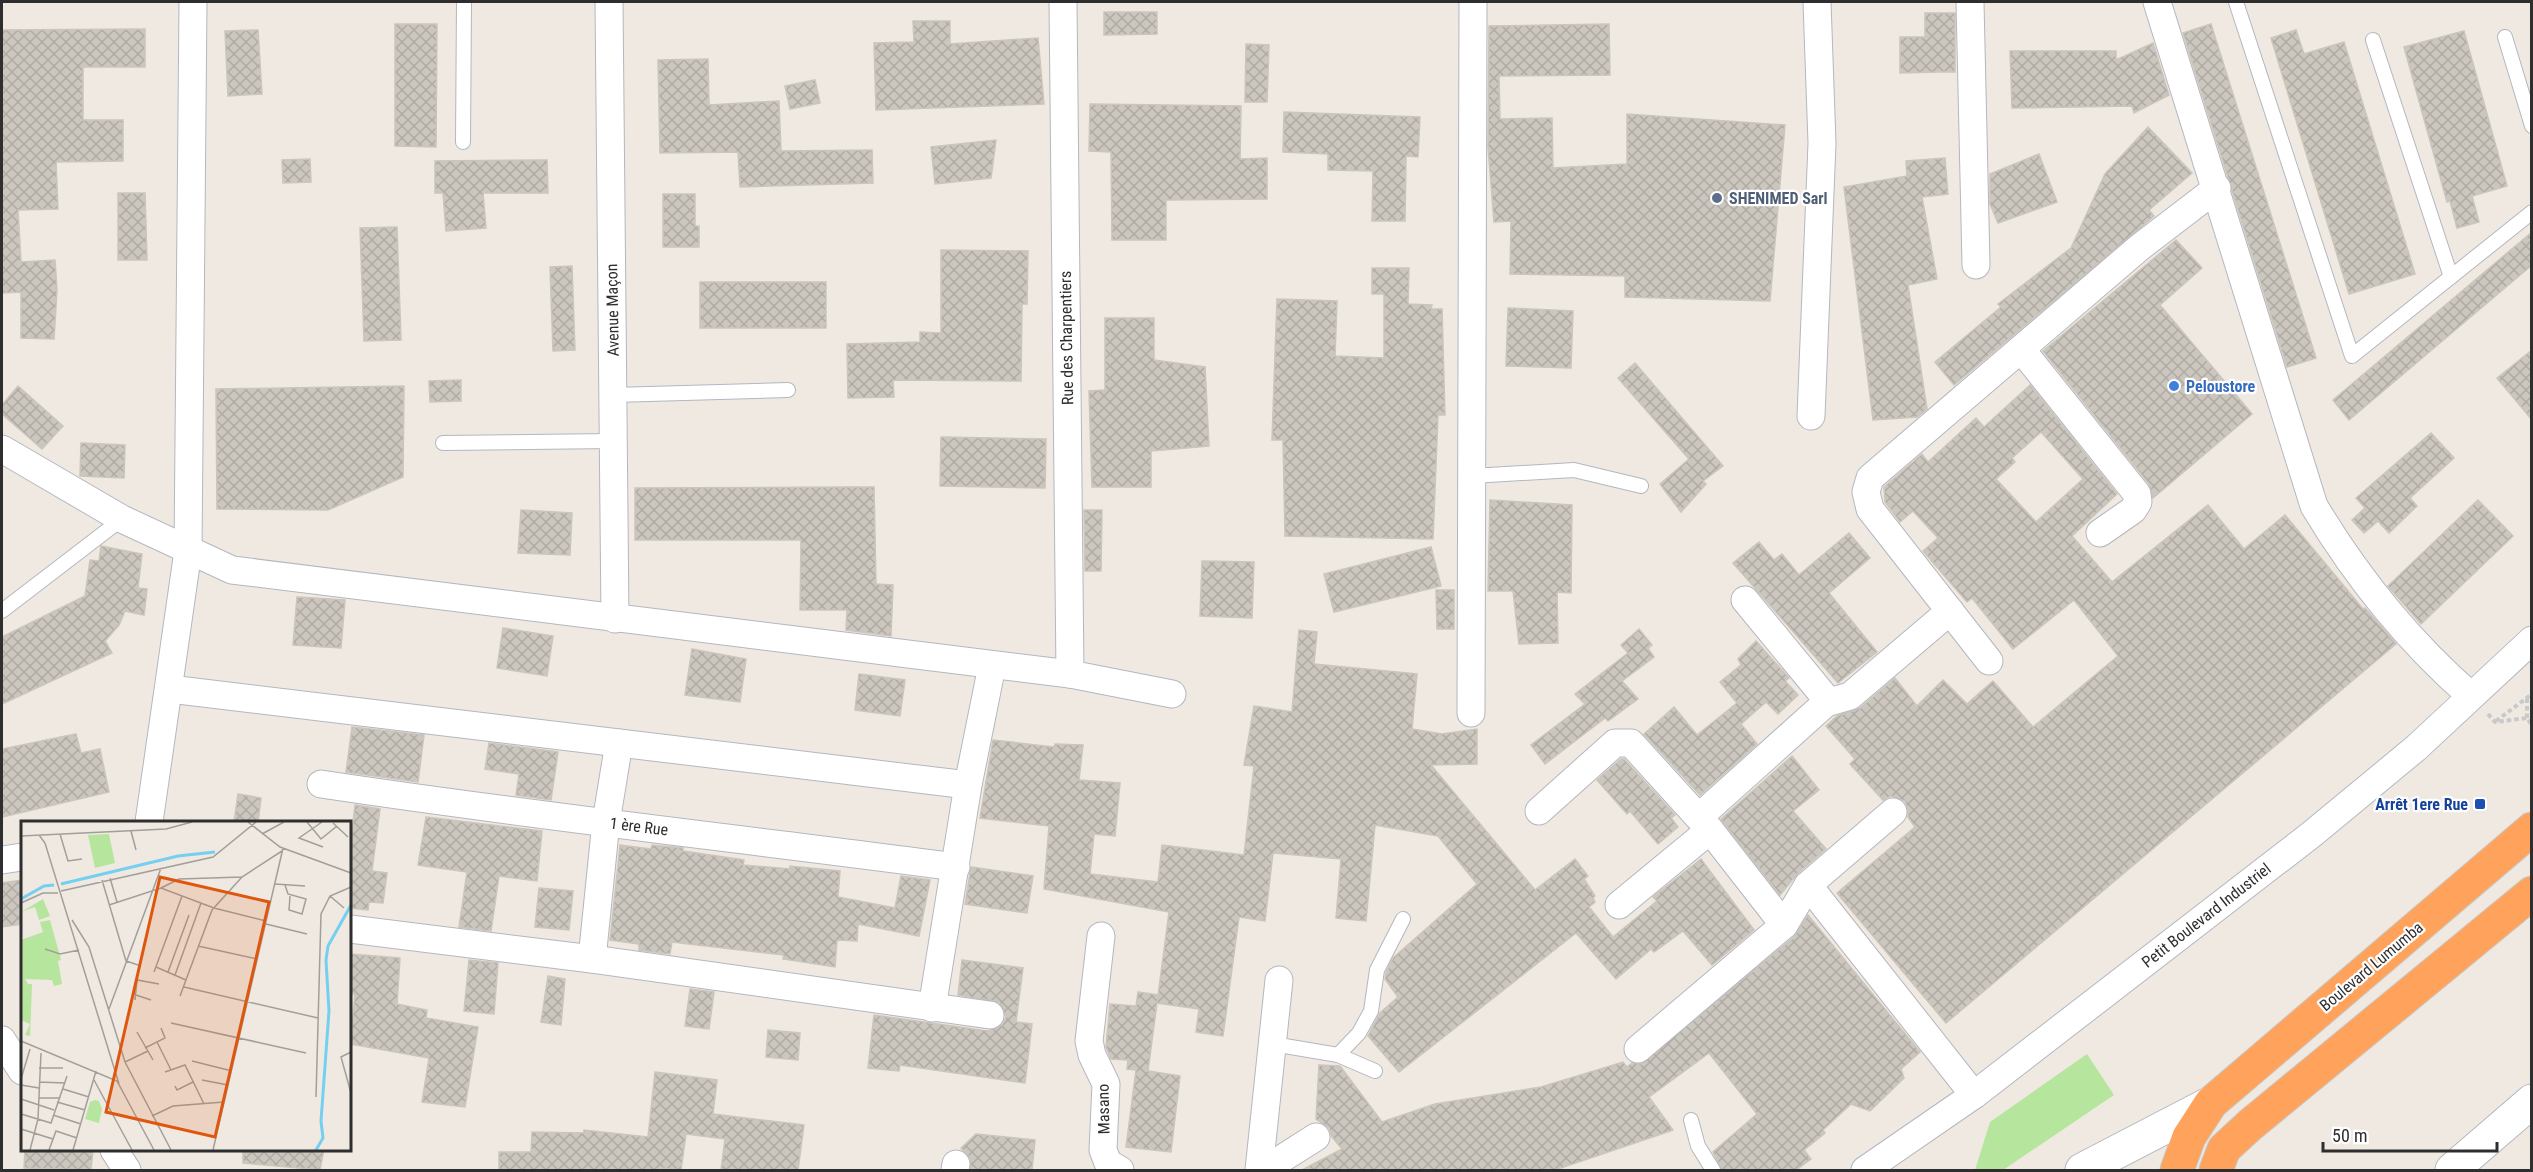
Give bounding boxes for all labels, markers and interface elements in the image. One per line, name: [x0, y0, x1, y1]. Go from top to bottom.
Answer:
place label: SHENIMED Sarl: [1729, 189, 1828, 208]
marker: SHENIMED Sarl: [1710, 191, 1724, 205]
street label: Avenue Maçon: [602, 264, 623, 356]
street label: Rue des Charpentiers: [1056, 271, 1077, 405]
place label: Peloustore: [2186, 377, 2256, 396]
marker: Peloustore: [2167, 379, 2181, 393]
place label: Arrêt 1ere Rue: [2375, 795, 2468, 814]
marker: Arrêt 1ere Rue: [2473, 797, 2487, 811]
street label: 1 ère Rue: [609, 813, 669, 840]
inset map: [21, 821, 351, 1151]
street label: Petit Boulevard Industriel: [2138, 859, 2275, 972]
street label: Boulevard Lumumba: [2316, 918, 2427, 1015]
street label: Masano: [1094, 1084, 1113, 1134]
scale bar: [2323, 1115, 2497, 1153]
text: 50 m: [2332, 1125, 2367, 1146]

